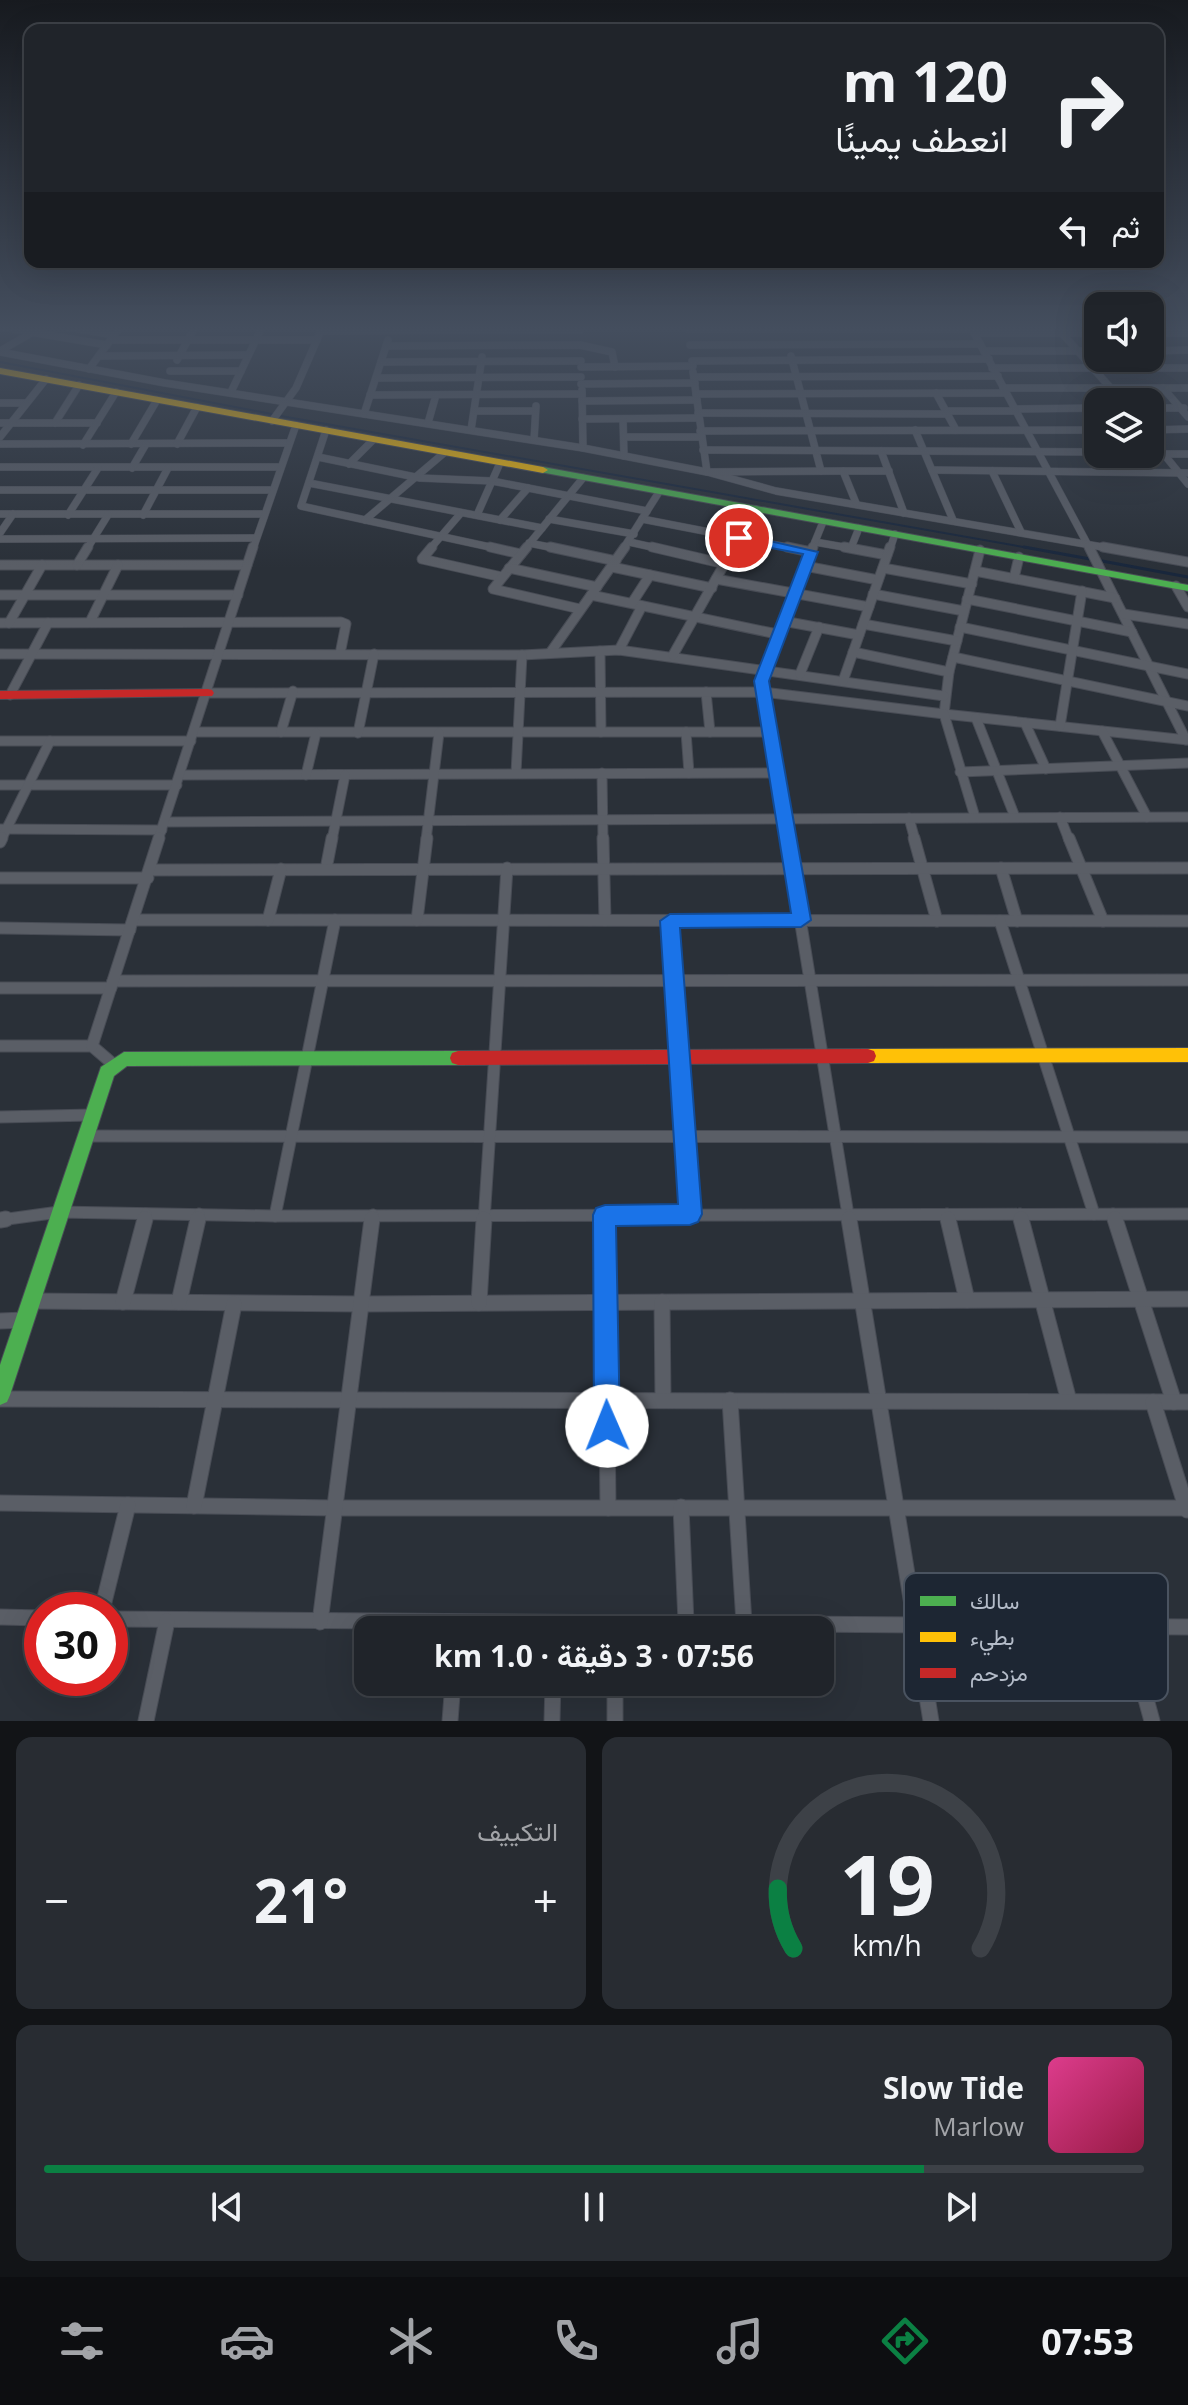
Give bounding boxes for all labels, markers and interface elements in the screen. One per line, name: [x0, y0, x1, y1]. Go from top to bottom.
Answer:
text: 120 m: [842, 42, 1008, 118]
icon: right: [1036, 56, 1140, 160]
text: انعطف يمينًا: [835, 114, 1008, 163]
text: ثم: [1112, 206, 1140, 247]
icon: left: [1052, 208, 1096, 252]
map controls: [1084, 292, 1164, 468]
button: sound: [1084, 292, 1164, 372]
button: layers: [1084, 388, 1164, 468]
pin: [705, 504, 773, 572]
icon: arrive: [717, 516, 761, 560]
position arrow: [565, 1384, 649, 1468]
legend: [904, 1573, 1168, 1701]
text: سالك: [970, 1585, 1019, 1615]
speed limit sign: 30: [24, 1592, 128, 1696]
text: بطيء: [970, 1621, 1015, 1656]
text: 07:56 · 3 دقيقة · 1.0 km: [434, 1635, 754, 1676]
text: مزدحم: [970, 1657, 1028, 1688]
text: التكييف: [477, 1813, 558, 1849]
text: 19: [839, 1826, 935, 1939]
text: 21°: [254, 1859, 348, 1941]
text: −: [44, 1870, 69, 1930]
text: +: [533, 1870, 558, 1930]
text: km/h: [852, 1925, 922, 1964]
text: Slow Tide: [883, 2067, 1024, 2108]
text: Marlow: [933, 2108, 1024, 2144]
icon: previous: [205, 2185, 249, 2229]
icon: pause: [572, 2185, 616, 2229]
icon: next: [939, 2185, 983, 2229]
icon: filters: [54, 2313, 110, 2369]
icon: car: [219, 2313, 275, 2369]
icon: climate: [383, 2313, 439, 2369]
icon: phone: [548, 2313, 604, 2369]
icon: music: [712, 2313, 768, 2369]
icon: directions: [877, 2313, 933, 2369]
text: 07:53: [1041, 2317, 1134, 2366]

